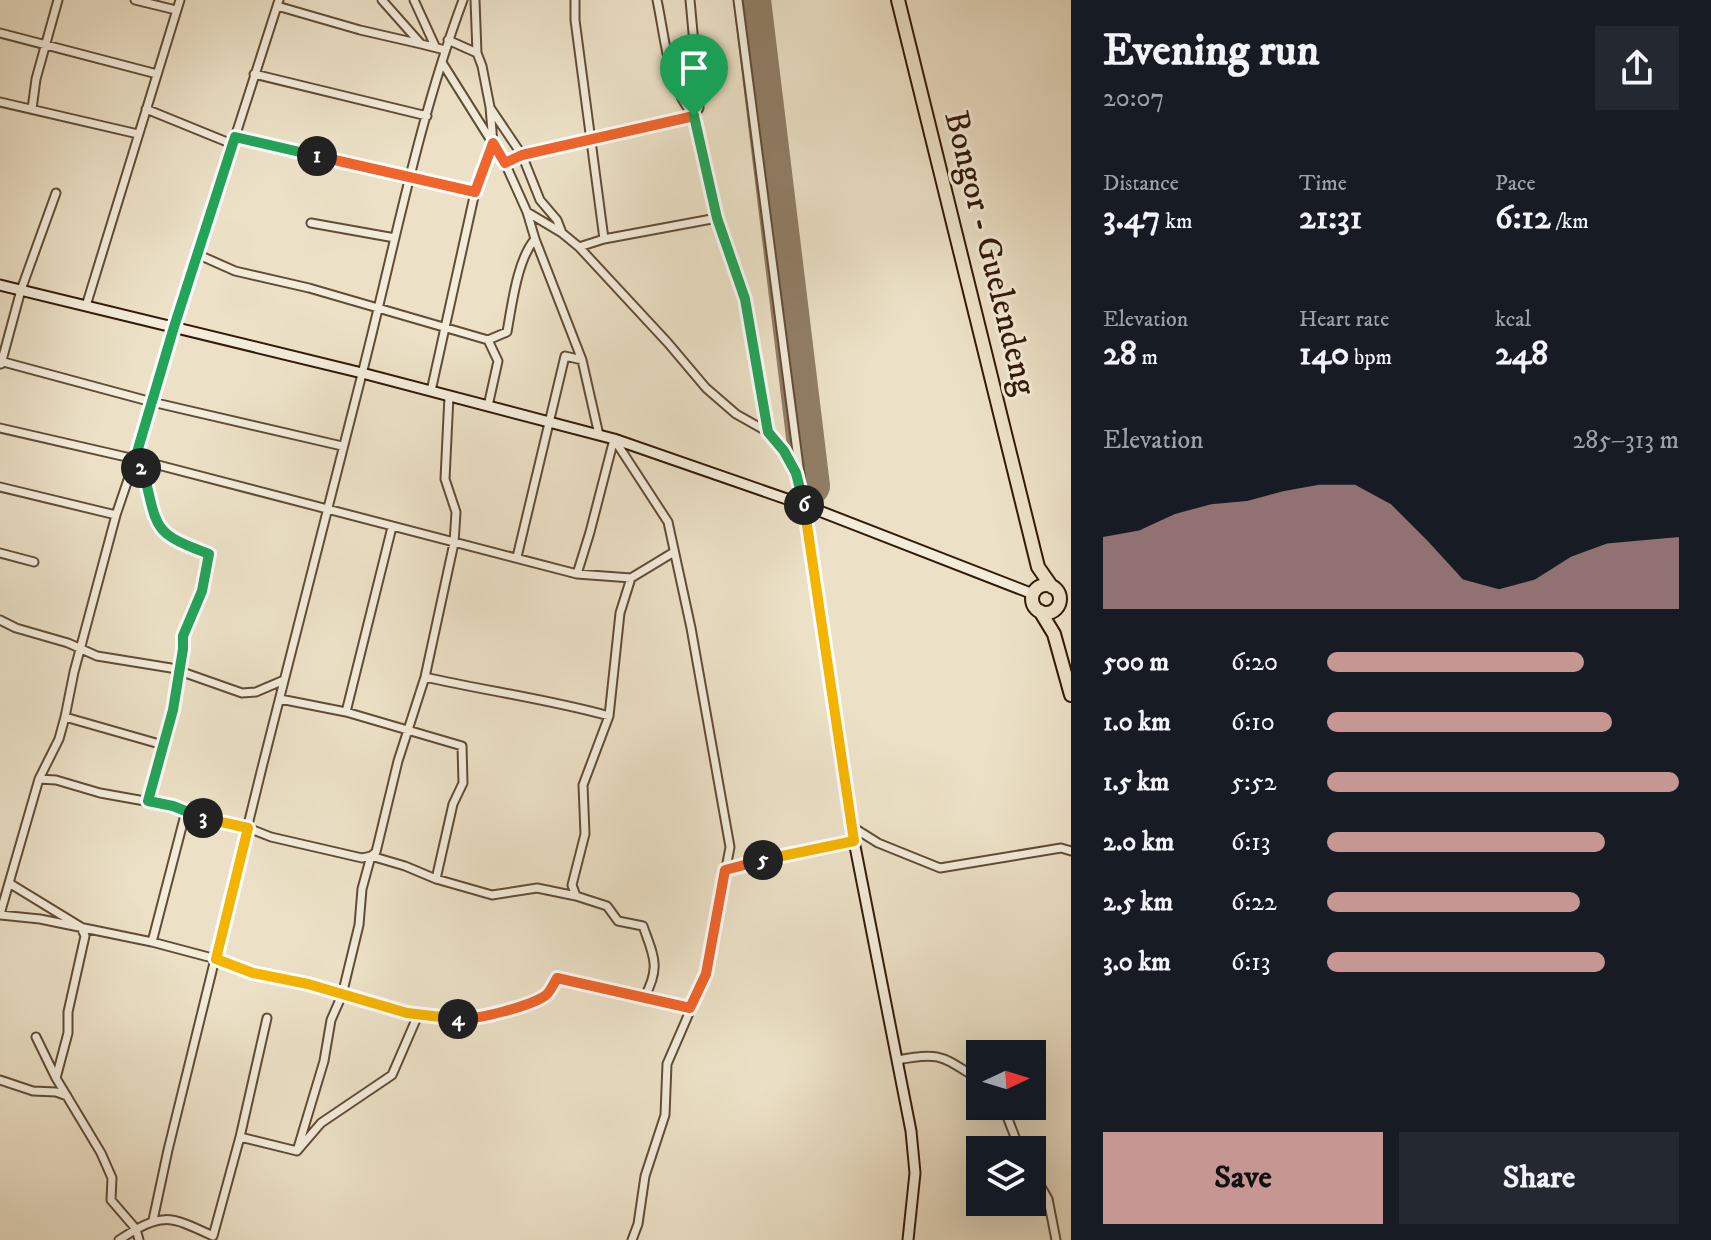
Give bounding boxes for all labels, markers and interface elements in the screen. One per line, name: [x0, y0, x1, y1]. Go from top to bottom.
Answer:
text: Evening run: [1103, 24, 1320, 79]
button: share: [1595, 26, 1679, 110]
pin: [660, 34, 728, 116]
icon: arrive: [672, 46, 716, 90]
text: 20:07: [1103, 82, 1164, 115]
street label: Bongor - Guelendeng: [934, 107, 1046, 400]
pin: 1: [297, 136, 337, 176]
text: 1: [313, 142, 321, 169]
text: Distance: [1103, 170, 1179, 197]
text: Time: [1299, 170, 1347, 197]
text: Pace: [1495, 170, 1536, 197]
text: 3.47: [1103, 197, 1160, 239]
text: 21:31: [1299, 197, 1362, 239]
text: 6:12: [1495, 197, 1551, 239]
text: km: [1160, 208, 1193, 235]
text: /km: [1551, 208, 1589, 235]
text: Elevation: [1103, 306, 1188, 333]
text: Heart rate: [1299, 306, 1389, 333]
text: kcal: [1495, 306, 1531, 333]
text: 28: [1103, 333, 1137, 375]
text: 140: [1299, 333, 1349, 375]
text: 248: [1495, 333, 1548, 375]
text: m: [1137, 344, 1158, 371]
text: bpm: [1349, 344, 1392, 371]
text: Elevation: [1103, 424, 1204, 457]
text: 285–313 m: [1573, 424, 1679, 457]
pin: 2: [121, 448, 161, 488]
text: 2: [136, 454, 146, 481]
pin: 6: [784, 485, 824, 525]
text: 6: [798, 491, 810, 518]
text: 500 m: [1103, 646, 1169, 679]
text: 6:20: [1231, 646, 1278, 679]
text: 1.0 km: [1103, 706, 1171, 739]
text: 6:10: [1231, 706, 1275, 739]
text: 1.5 km: [1103, 766, 1169, 799]
text: 5:52: [1231, 766, 1276, 799]
pin: 3: [183, 798, 223, 838]
text: 3: [199, 804, 207, 831]
text: 2.0 km: [1103, 826, 1174, 859]
text: 6:13: [1231, 826, 1271, 859]
pin: 5: [743, 840, 783, 880]
text: 5: [758, 846, 768, 873]
text: 2.5 km: [1103, 886, 1173, 919]
text: 6:22: [1231, 886, 1277, 919]
text: 3.0 km: [1103, 946, 1171, 979]
text: 6:13: [1231, 946, 1271, 979]
pin: 4: [438, 999, 478, 1039]
text: 4: [452, 1005, 464, 1032]
north arrow: [966, 1040, 1046, 1120]
map controls: [966, 1040, 1046, 1216]
button: Save: [1103, 1132, 1383, 1224]
button: Share: [1399, 1132, 1679, 1224]
button: layers: [966, 1136, 1046, 1216]

